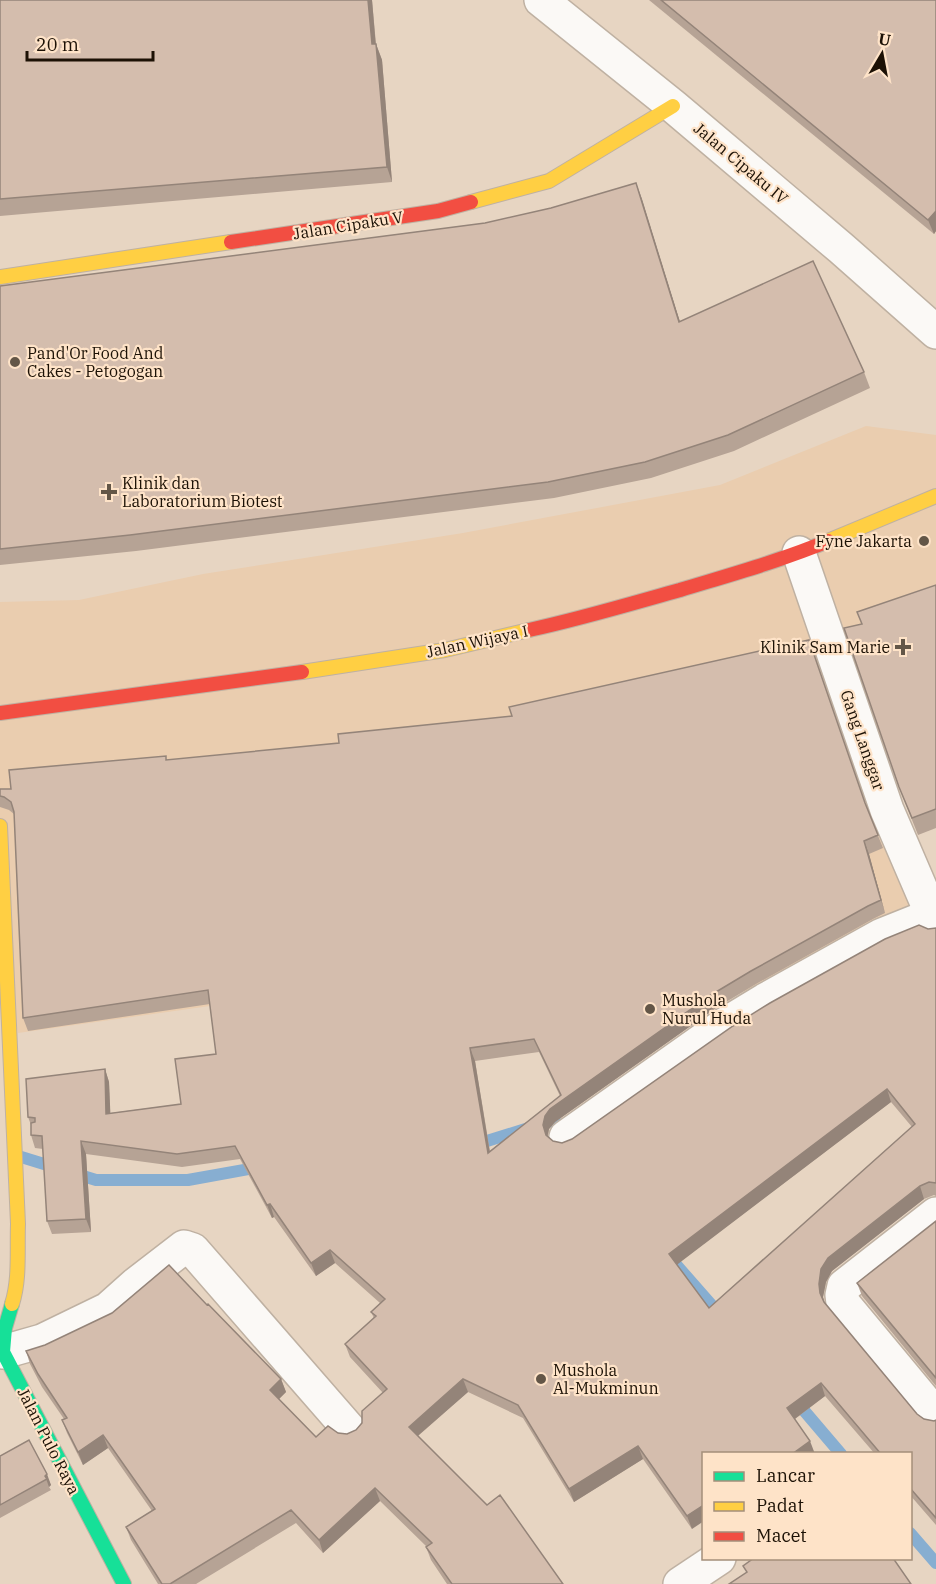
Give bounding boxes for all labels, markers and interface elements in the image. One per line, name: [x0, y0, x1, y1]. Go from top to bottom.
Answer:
scale bar: [27, 24, 153, 62]
north arrow: [852, 24, 912, 84]
text: U: [877, 28, 892, 50]
text: 20 m: [36, 33, 79, 56]
street label: Jalan Cipaku IV: [690, 118, 792, 208]
street label: Jalan Cipaku V: [292, 206, 405, 244]
place label: Pand'Or Food And Cakes - Petogogan: [27, 343, 164, 381]
marker: Pand'Or Food And Cakes - Petogogan: [8, 355, 22, 369]
place label: Klinik dan Laboratorium Biotest: [122, 473, 283, 511]
marker: Klinik dan Laboratorium Biotest: [100, 483, 118, 501]
place label: Fyne Jakarta: [815, 531, 912, 551]
marker: Fyne Jakarta: [917, 534, 931, 548]
street label: Jalan Wijaya I: [424, 620, 530, 662]
place label: Klinik Sam Marie: [760, 637, 890, 657]
marker: Klinik Sam Marie: [894, 638, 912, 656]
street label: Gang Langgar: [836, 687, 890, 793]
place label: Mushola Nurul Huda: [662, 990, 751, 1028]
marker: Mushola Nurul Huda: [643, 1002, 657, 1016]
place label: Mushola Al-Mukminun: [553, 1360, 659, 1398]
marker: Mushola Al-Mukminun: [534, 1372, 548, 1386]
street label: Jalan Pulo Raya: [13, 1384, 85, 1498]
legend: [702, 1452, 912, 1560]
text: Lancar: [756, 1464, 815, 1487]
text: Padat: [756, 1494, 804, 1517]
text: Macet: [756, 1524, 807, 1547]

